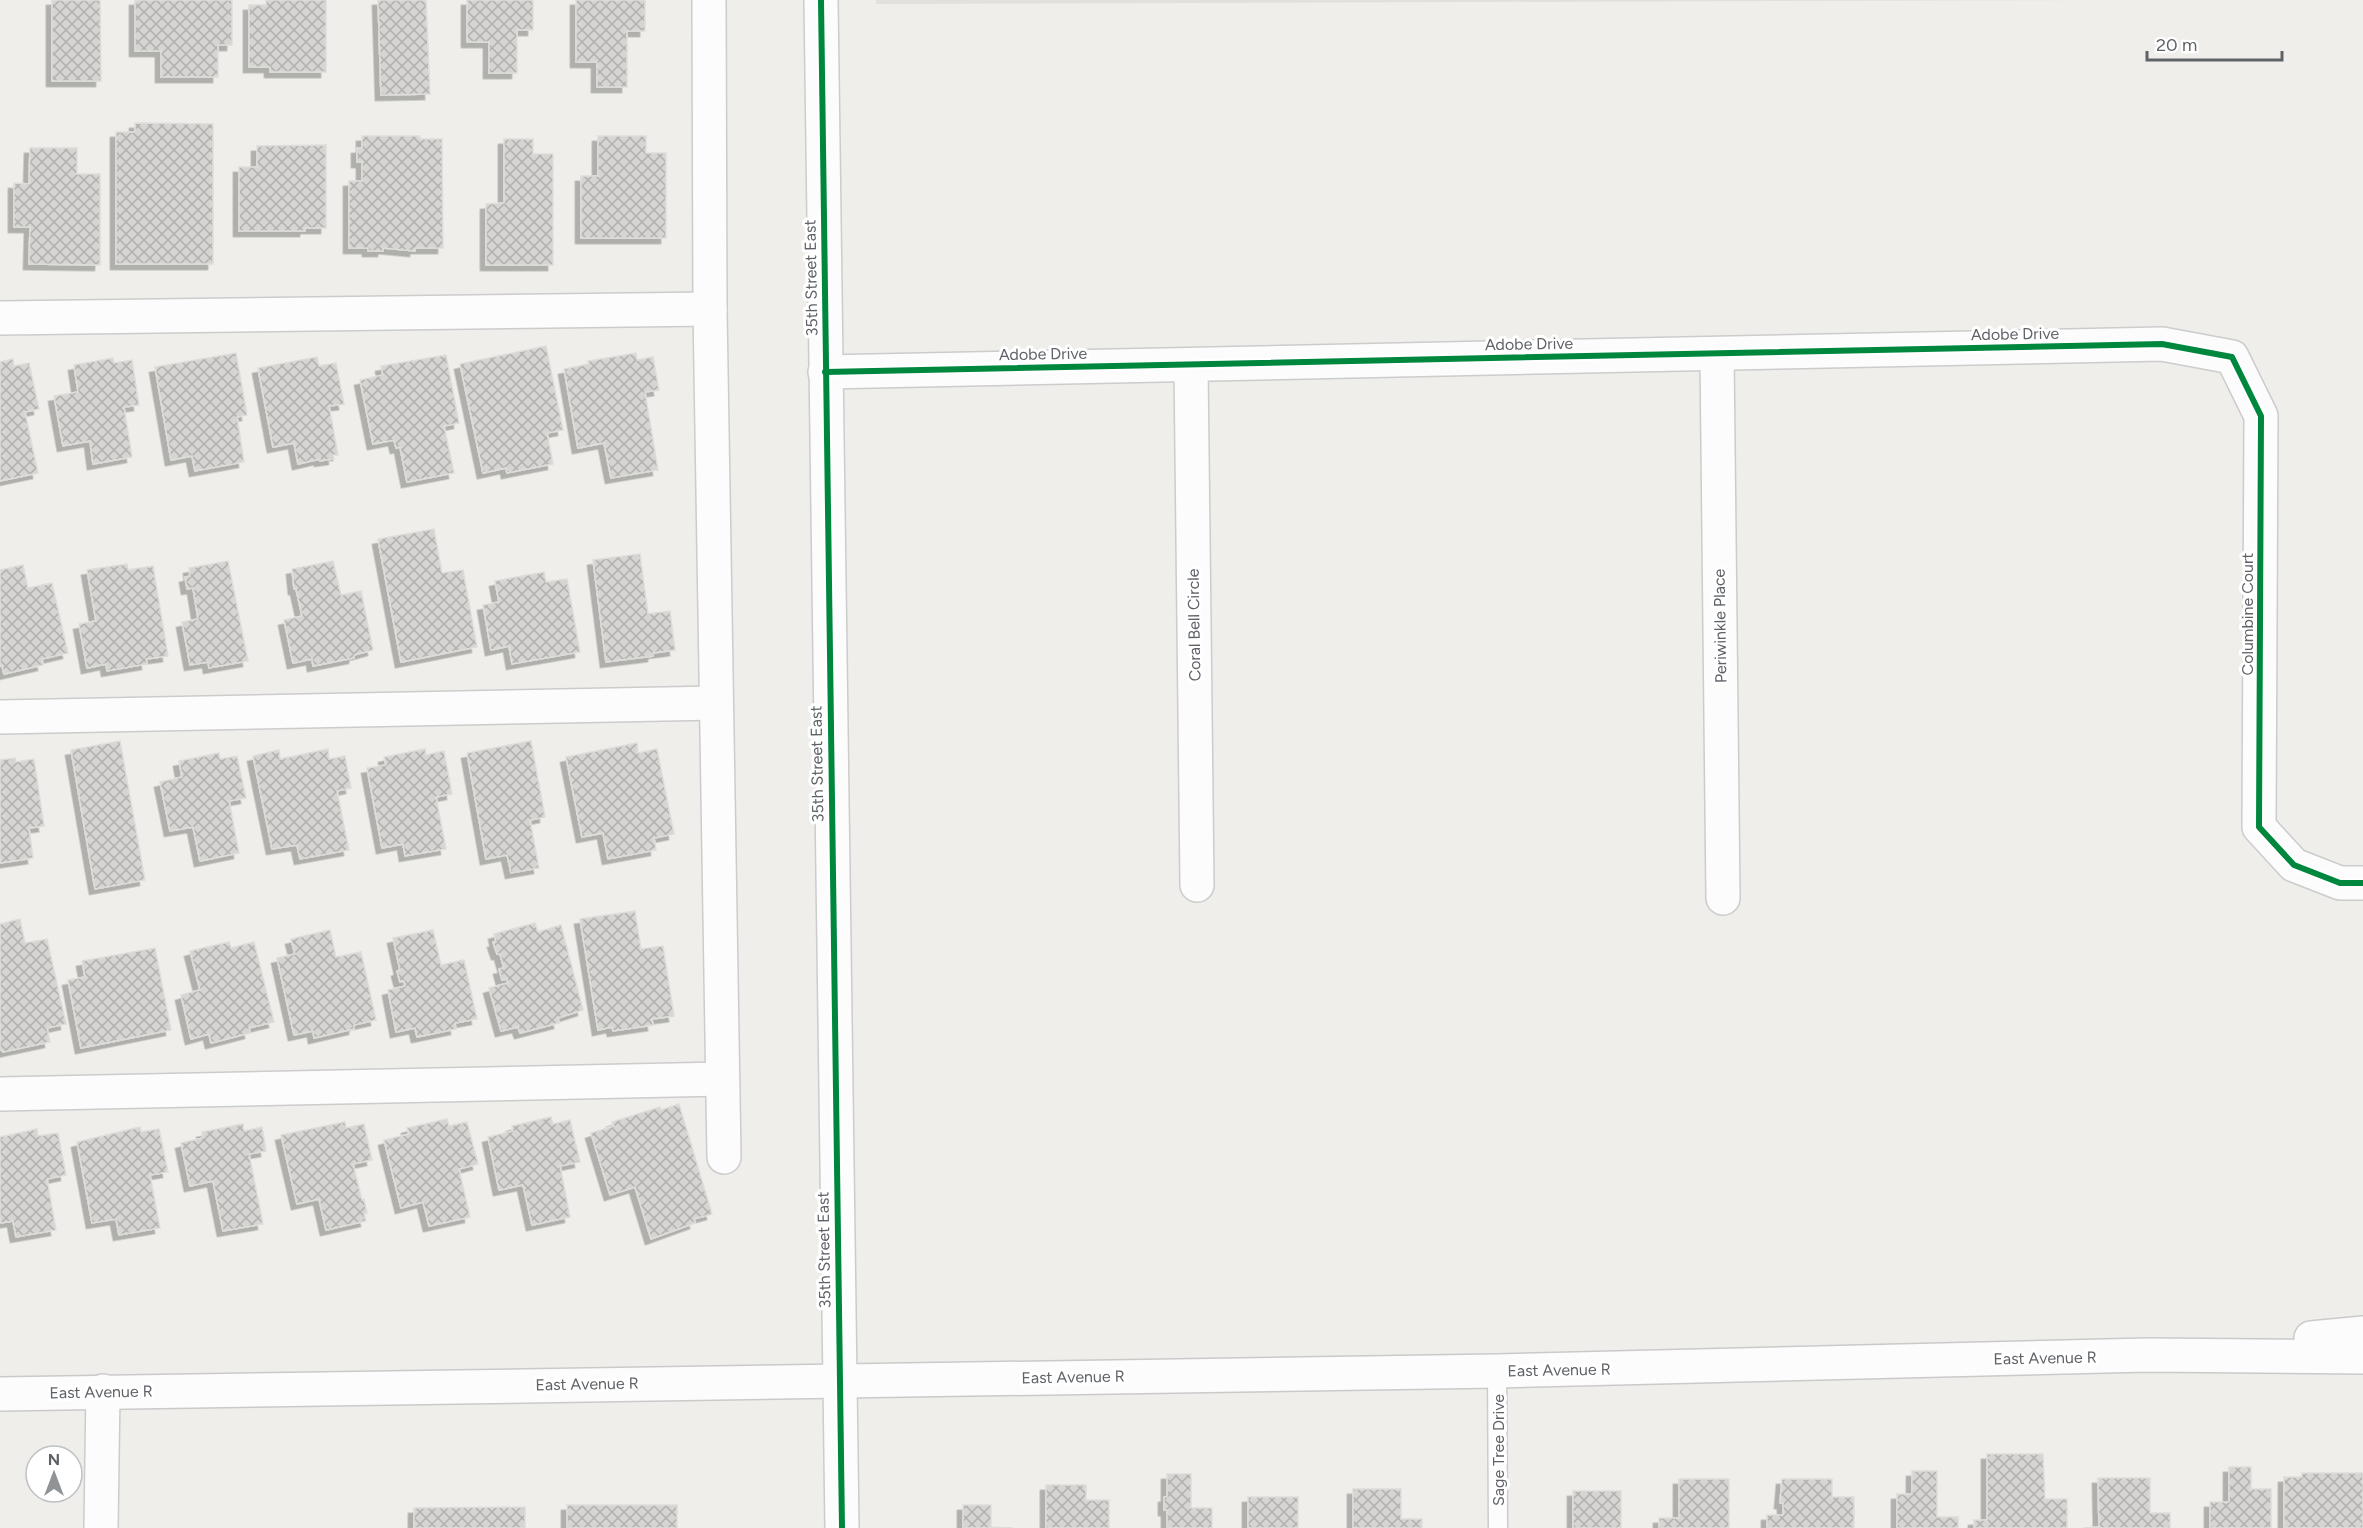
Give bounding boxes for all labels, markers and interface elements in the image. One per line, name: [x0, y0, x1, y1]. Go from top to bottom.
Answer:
scale bar: [2147, 24, 2282, 62]
text: 20 m: [2156, 34, 2197, 56]
street label: 35th Street East: [800, 219, 822, 337]
street label: Adobe Drive: [1971, 324, 2060, 344]
street label: Adobe Drive: [1485, 334, 1574, 354]
street label: Adobe Drive: [999, 344, 1088, 364]
street label: Columbine Court: [2238, 553, 2257, 675]
street label: Coral Bell Circle: [1184, 568, 1204, 682]
street label: Periwinkle Place: [1709, 568, 1730, 683]
street label: 35th Street East: [806, 705, 828, 823]
street label: 35th Street East: [813, 1191, 835, 1309]
street label: East Avenue R: [1993, 1348, 2097, 1368]
street label: East Avenue R: [1507, 1360, 1611, 1380]
street label: East Avenue R: [1021, 1367, 1125, 1387]
street label: East Avenue R: [535, 1374, 639, 1394]
street label: East Avenue R: [49, 1382, 153, 1402]
street label: Sage Tree Drive: [1489, 1394, 1508, 1506]
north arrow: [24, 1444, 84, 1504]
text: N: [48, 1450, 60, 1469]

